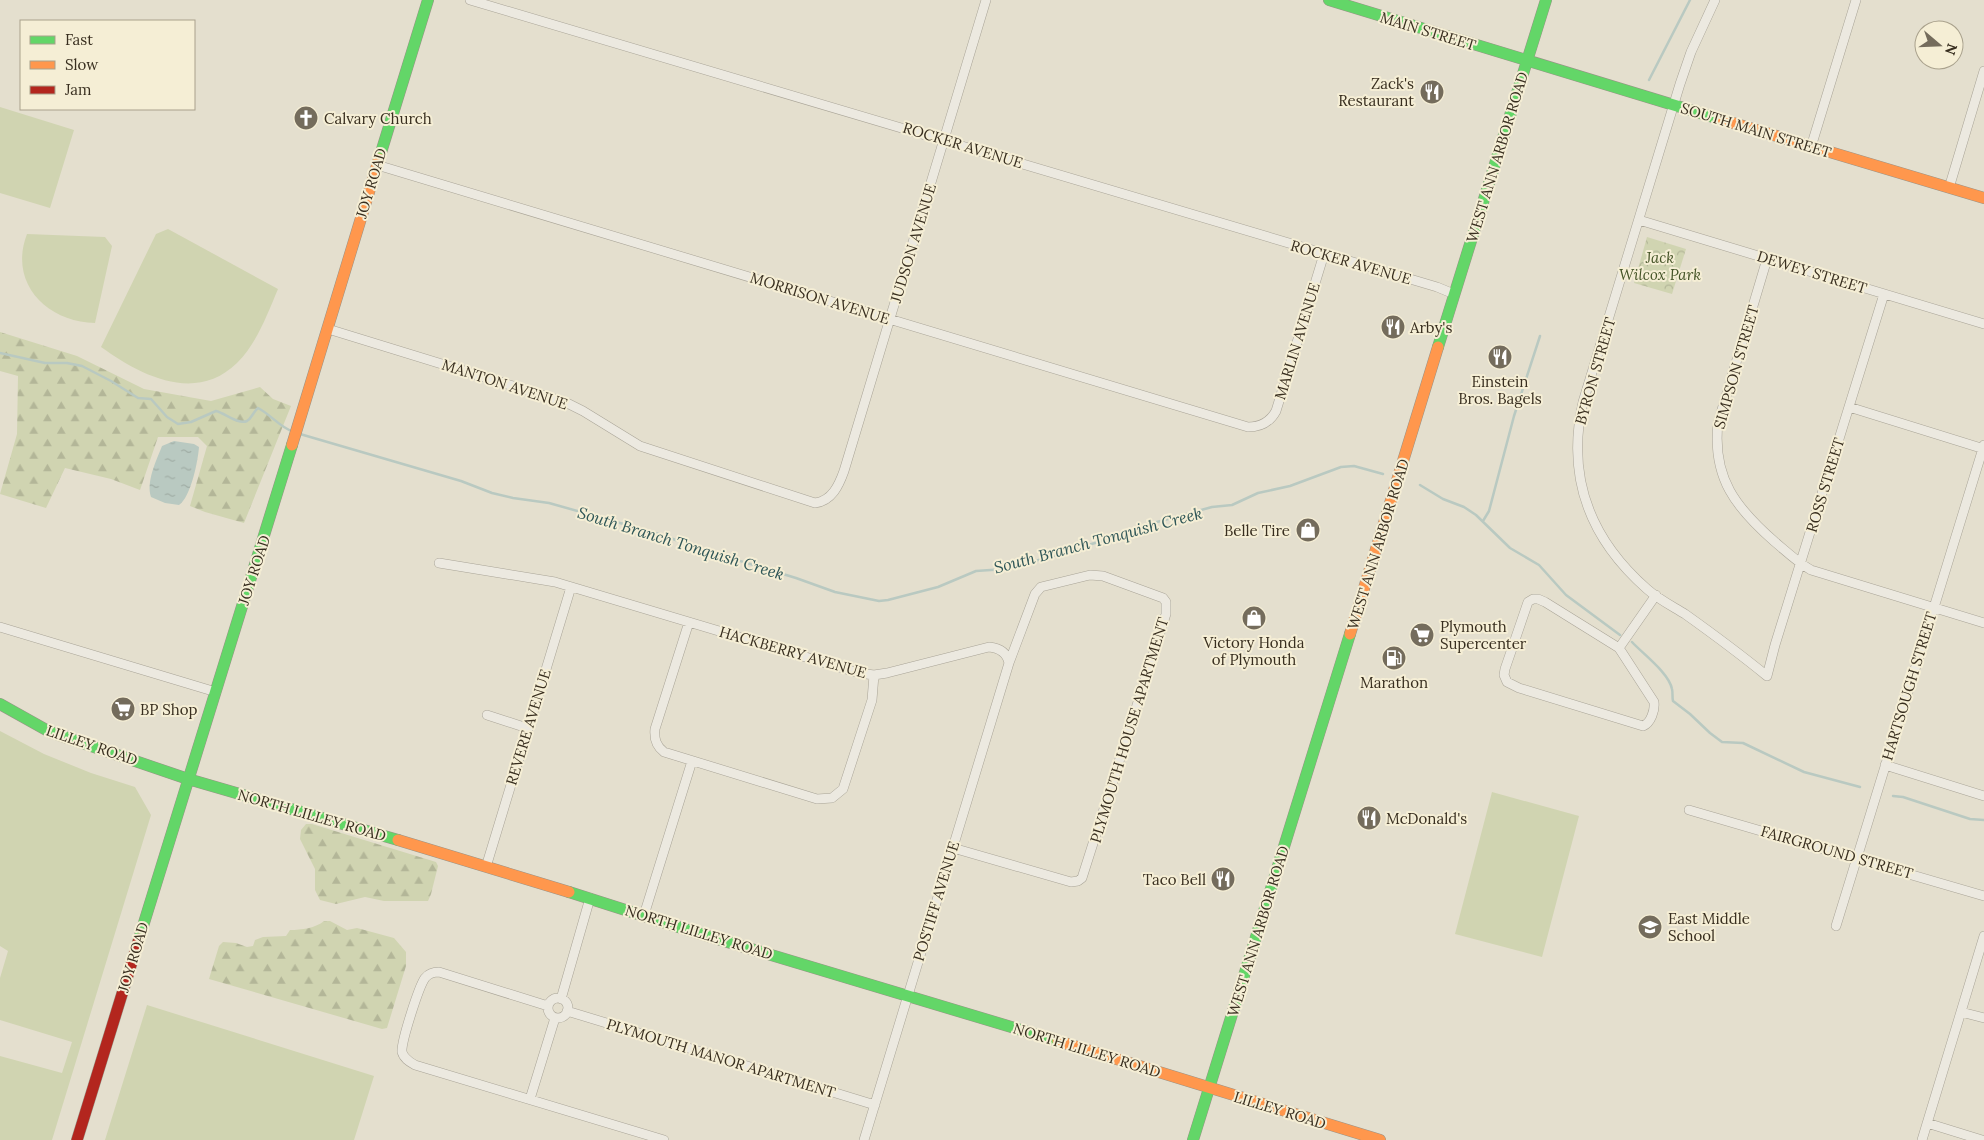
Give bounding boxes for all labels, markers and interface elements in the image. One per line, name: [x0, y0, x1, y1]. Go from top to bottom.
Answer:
street label: MAIN STREET: [1378, 7, 1479, 55]
legend: [20, 20, 195, 110]
north arrow: [1914, 20, 1964, 70]
text: Fast: [65, 30, 93, 49]
text: N: [1941, 41, 1962, 57]
text: Slow: [65, 55, 98, 74]
street label: WEST ANN ARBOR ROAD: [1462, 69, 1532, 245]
place label: Zack's Restaurant: [1338, 74, 1414, 110]
restaurant icon: Zack's Restaurant: [1419, 79, 1445, 105]
text: Jam: [64, 80, 92, 99]
street label: SOUTH MAIN STREET: [1679, 98, 1834, 162]
church icon: Calvary Church: [293, 105, 319, 131]
place label: Calvary Church: [324, 109, 432, 128]
street label: ROCKER AVENUE: [901, 118, 1025, 172]
street label: JOY ROAD: [351, 146, 391, 221]
street label: JUDSON AVENUE: [886, 181, 940, 306]
street label: ROCKER AVENUE: [1288, 236, 1414, 288]
street label: DEWEY STREET: [1755, 246, 1870, 298]
park label: Jack Wilcox Park: [1619, 248, 1701, 284]
street label: MORRISON AVENUE: [748, 268, 892, 328]
street label: MARLIN AVENUE: [1270, 280, 1324, 402]
street label: SIMPSON STREET: [1709, 303, 1763, 431]
restaurant icon: Arby's: [1380, 314, 1406, 340]
street label: BYRON STREET: [1571, 315, 1620, 427]
place label: Arby's: [1409, 318, 1452, 337]
restaurant icon: Einstein Bros. Bagels: [1487, 344, 1513, 370]
street label: MANTON AVENUE: [440, 355, 570, 413]
place label: Einstein Bros. Bagels: [1458, 372, 1542, 408]
street label: ROSS STREET: [1802, 435, 1849, 535]
street label: WEST ANN ARBOR ROAD: [1343, 456, 1413, 632]
water label: South Branch Tonquish Creek: [575, 502, 787, 584]
water label: South Branch Tonquish Creek: [992, 503, 1204, 577]
shop icon: Belle Tire: [1295, 517, 1321, 543]
place label: Belle Tire: [1224, 521, 1290, 540]
street label: JOY ROAD: [233, 533, 274, 608]
shop icon: Victory Honda of Plymouth: [1241, 605, 1267, 631]
street label: HARTSOUGH STREET: [1877, 609, 1941, 763]
street label: PLYMOUTH HOUSE APARTMENT: [1086, 614, 1173, 845]
place label: Plymouth Supercenter: [1440, 617, 1527, 653]
street label: HACKBERRY AVENUE: [717, 622, 869, 682]
supermarket icon: Plymouth Supercenter: [1409, 622, 1435, 648]
place label: Victory Honda of Plymouth: [1203, 633, 1305, 669]
fuel station icon: Marathon: [1381, 645, 1407, 671]
street label: REVERE AVENUE: [501, 667, 555, 787]
place label: Marathon: [1360, 673, 1428, 692]
supermarket icon: BP Shop: [110, 696, 136, 722]
place label: BP Shop: [140, 700, 197, 719]
street label: LILLEY ROAD: [44, 720, 140, 770]
street label: NORTH LILLEY ROAD: [236, 785, 388, 845]
restaurant icon: McDonald's: [1356, 805, 1382, 831]
place label: McDonald's: [1386, 809, 1467, 828]
street label: FAIRGROUND STREET: [1759, 821, 1916, 883]
street label: POSTIFF AVENUE: [909, 839, 963, 963]
street label: WEST ANN ARBOR ROAD: [1223, 843, 1293, 1019]
restaurant icon: Taco Bell: [1210, 866, 1236, 892]
place label: Taco Bell: [1143, 870, 1206, 889]
street label: NORTH LILLEY ROAD: [623, 901, 775, 963]
place label: East Middle School: [1668, 909, 1750, 945]
school or university icon: East Middle School: [1637, 914, 1663, 940]
street label: JOY ROAD: [113, 920, 153, 995]
street label: PLYMOUTH MANOR APARTMENT: [604, 1014, 838, 1102]
street label: NORTH LILLEY ROAD: [1011, 1019, 1163, 1081]
street label: LILLEY ROAD: [1232, 1087, 1328, 1133]

